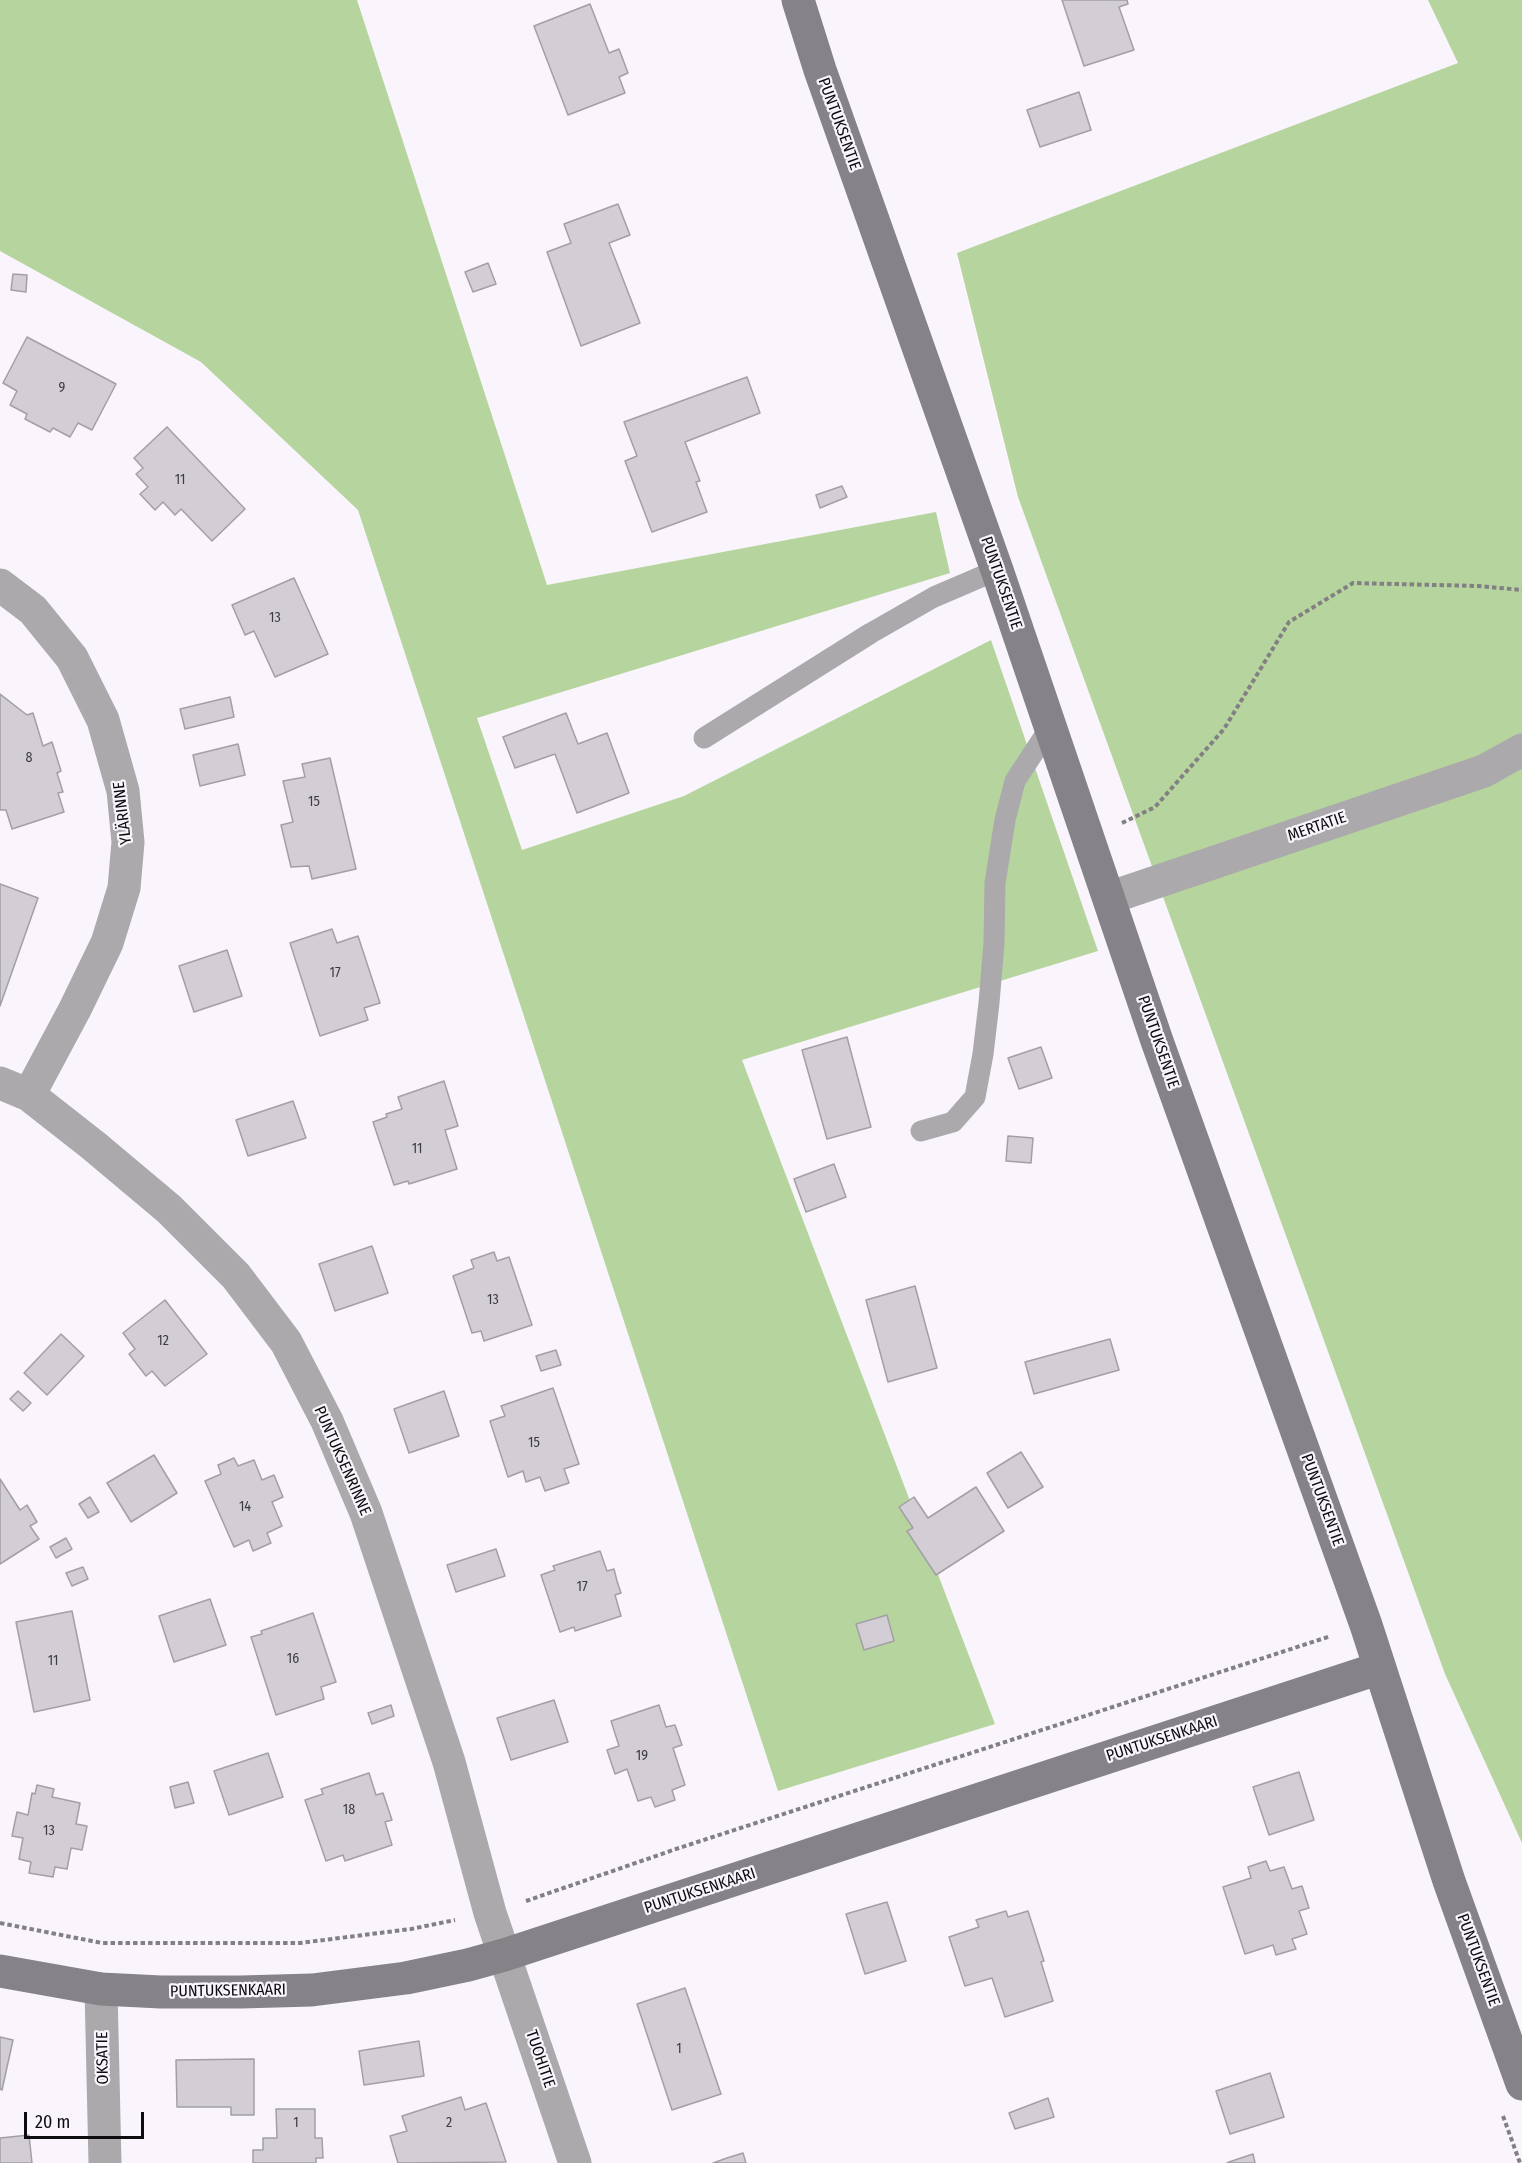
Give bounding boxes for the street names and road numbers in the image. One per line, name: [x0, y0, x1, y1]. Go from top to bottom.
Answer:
street label: PUNTUKSENTIE: [813, 75, 865, 173]
street label: PUNTUKSENTIE: [976, 534, 1026, 632]
street label: YLÄRINNE: [110, 780, 136, 846]
street label: MERTATIE: [1285, 808, 1349, 846]
street label: PUNTUKSENTIE: [1133, 993, 1183, 1091]
street label: PUNTUKSENRINNE: [309, 1403, 375, 1519]
street label: PUNTUKSENTIE: [1296, 1451, 1348, 1549]
street label: PUNTUKSENKAARI: [1104, 1712, 1220, 1766]
street label: PUNTUKSENKAARI: [642, 1864, 758, 1918]
street label: PUNTUKSENTIE: [1452, 1911, 1504, 2009]
street label: PUNTUKSENKAARI: [170, 1980, 286, 2002]
street label: TUOHITIE: [521, 2028, 559, 2090]
street label: OKSATIE: [93, 2031, 113, 2085]

